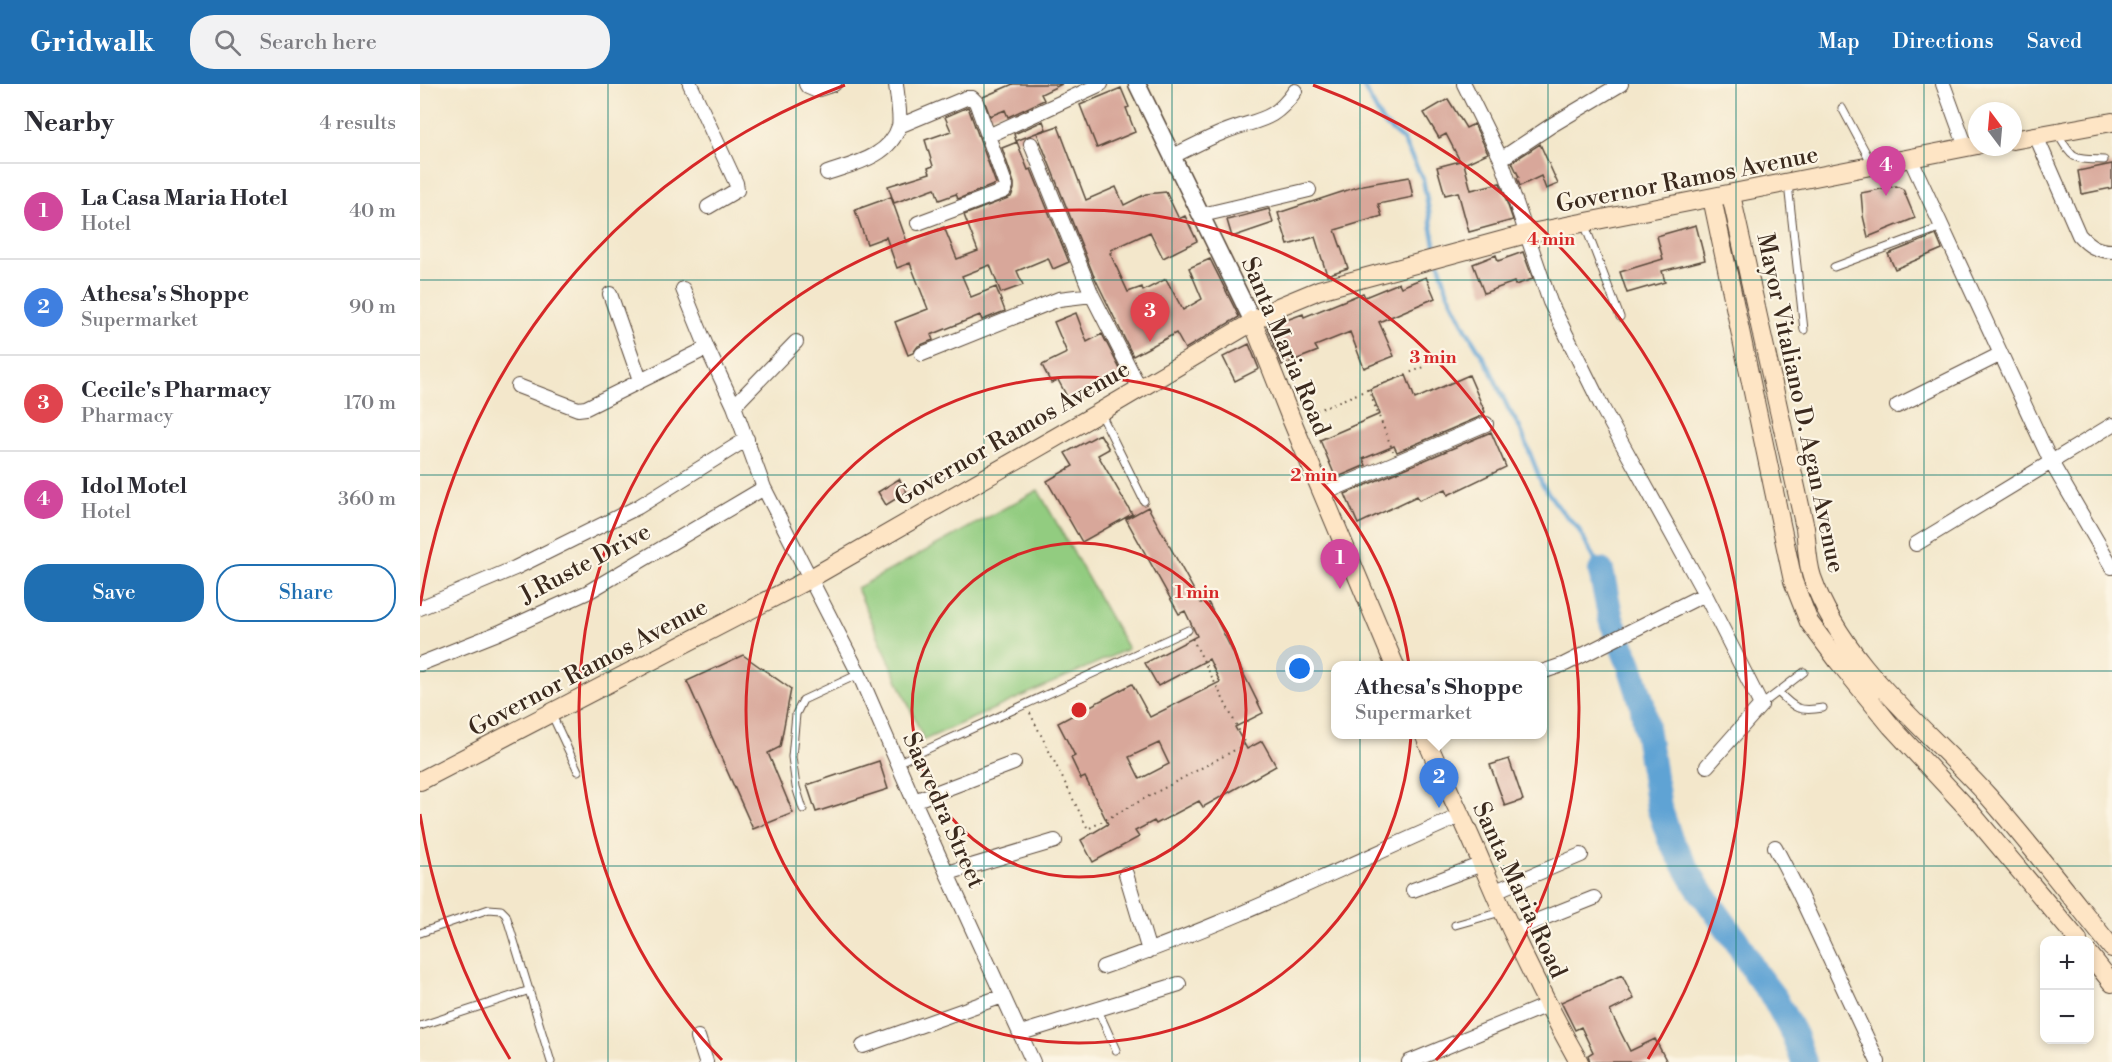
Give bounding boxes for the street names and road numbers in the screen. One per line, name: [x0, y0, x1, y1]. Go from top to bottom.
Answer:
street label: Governor Ramos Avenue: [1553, 140, 1821, 220]
street label: Mayor Vitaliano D. Agan Avenue: [1749, 231, 1851, 576]
street label: Santa Maria Road: [1234, 253, 1336, 441]
street label: Governor Ramos Avenue: [890, 354, 1135, 514]
street label: J.Ruste Drive: [514, 517, 656, 611]
street label: Governor Ramos Avenue: [464, 592, 713, 744]
street label: Saavedra Street: [895, 728, 991, 894]
street label: Santa Maria Road: [1465, 797, 1573, 984]

